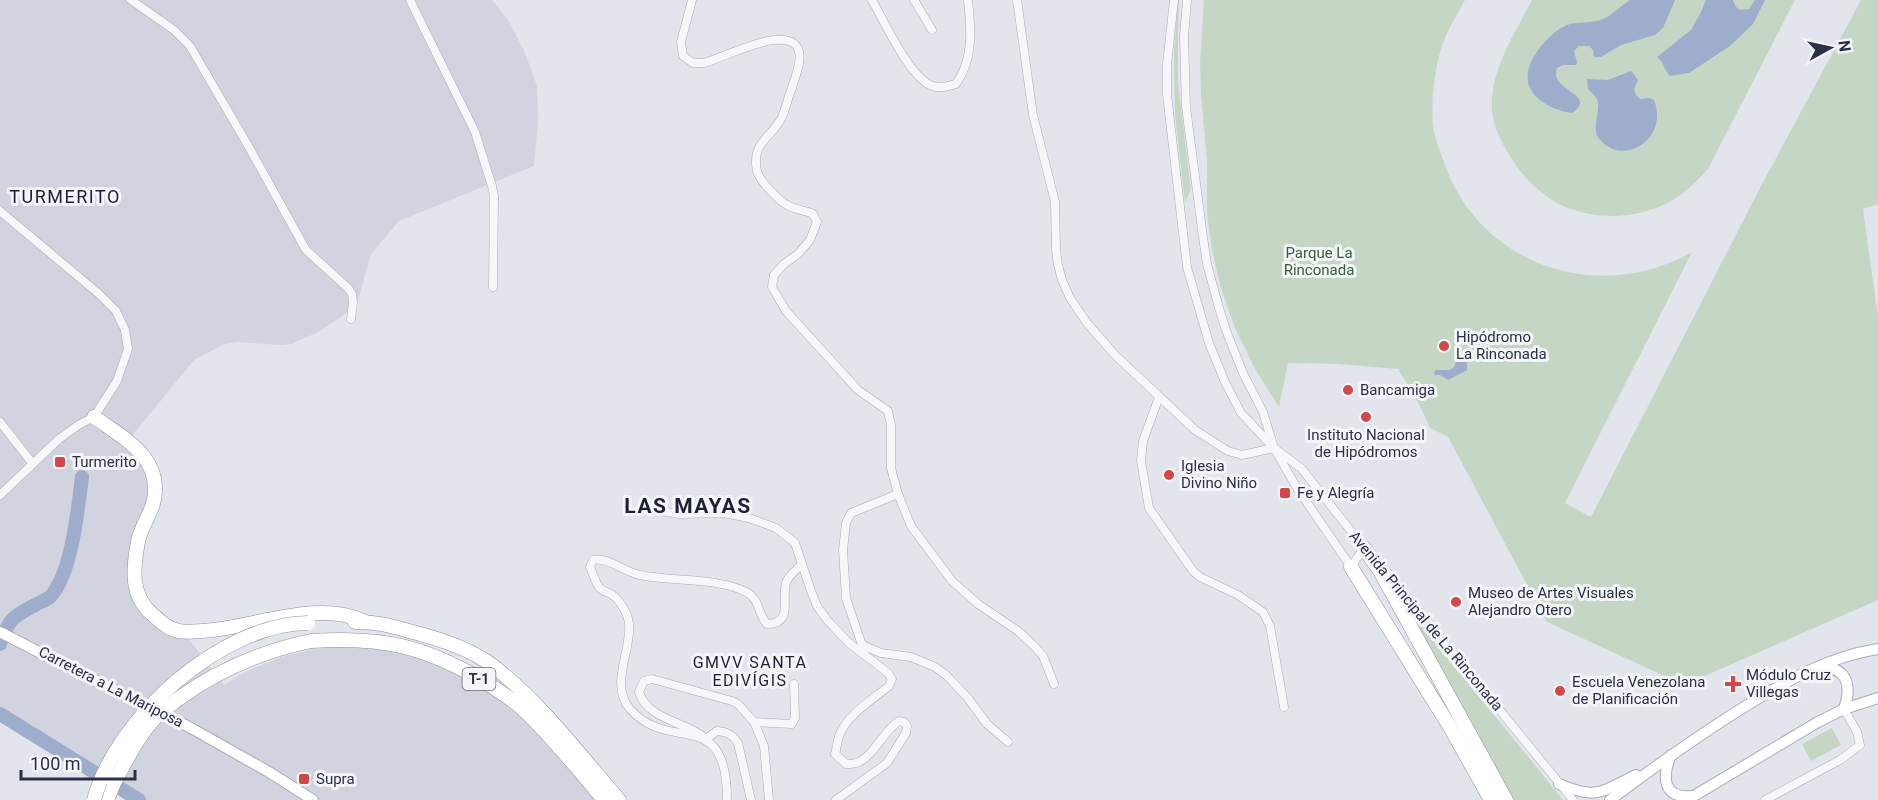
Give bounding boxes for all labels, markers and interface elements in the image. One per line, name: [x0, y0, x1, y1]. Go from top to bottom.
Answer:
north arrow: [1800, 18, 1860, 78]
text: N: [1834, 39, 1855, 53]
district label: TURMERITO: [9, 186, 121, 207]
park label: Parque La Rinconada: [1284, 244, 1354, 279]
place label: Hipódromo La Rinconada: [1456, 328, 1547, 363]
marker: Hipódromo La Rinconada: [1437, 339, 1451, 353]
place label: Bancamiga: [1360, 381, 1435, 399]
marker: Bancamiga: [1341, 383, 1355, 397]
marker: Instituto Nacional de Hipódromos: [1359, 410, 1373, 424]
place label: Instituto Nacional de Hipódromos: [1307, 426, 1425, 461]
place label: Turmerito: [72, 453, 137, 471]
marker: Turmerito: [53, 455, 67, 469]
place label: Iglesia Divino Niño: [1181, 457, 1257, 492]
marker: Iglesia Divino Niño: [1162, 468, 1176, 482]
place label: Fe y Alegría: [1297, 484, 1374, 502]
marker: Fe y Alegría: [1278, 486, 1292, 500]
district label: LAS MAYAS: [624, 494, 752, 518]
street label: Avenida Principal de La Rinconada: [1345, 527, 1507, 715]
place label: Museo de Artes Visuales Alejandro Otero: [1468, 584, 1634, 619]
marker: Museo de Artes Visuales Alejandro Otero: [1449, 595, 1463, 609]
street label: Carretera a La Mariposa: [36, 643, 186, 731]
district label: GMVV SANTA EDIVÍGIS: [693, 653, 807, 690]
place label: Módulo Cruz Villegas: [1746, 666, 1831, 701]
road number: T-1: [462, 668, 496, 690]
place label: Escuela Venezolana de Planificación: [1572, 673, 1705, 708]
marker: Módulo Cruz Villegas: [1724, 675, 1742, 693]
marker: Escuela Venezolana de Planificación: [1553, 684, 1567, 698]
scale bar: [21, 743, 135, 781]
text: 100 m: [30, 753, 81, 774]
place label: Supra: [316, 770, 355, 788]
marker: Supra: [297, 772, 311, 786]

